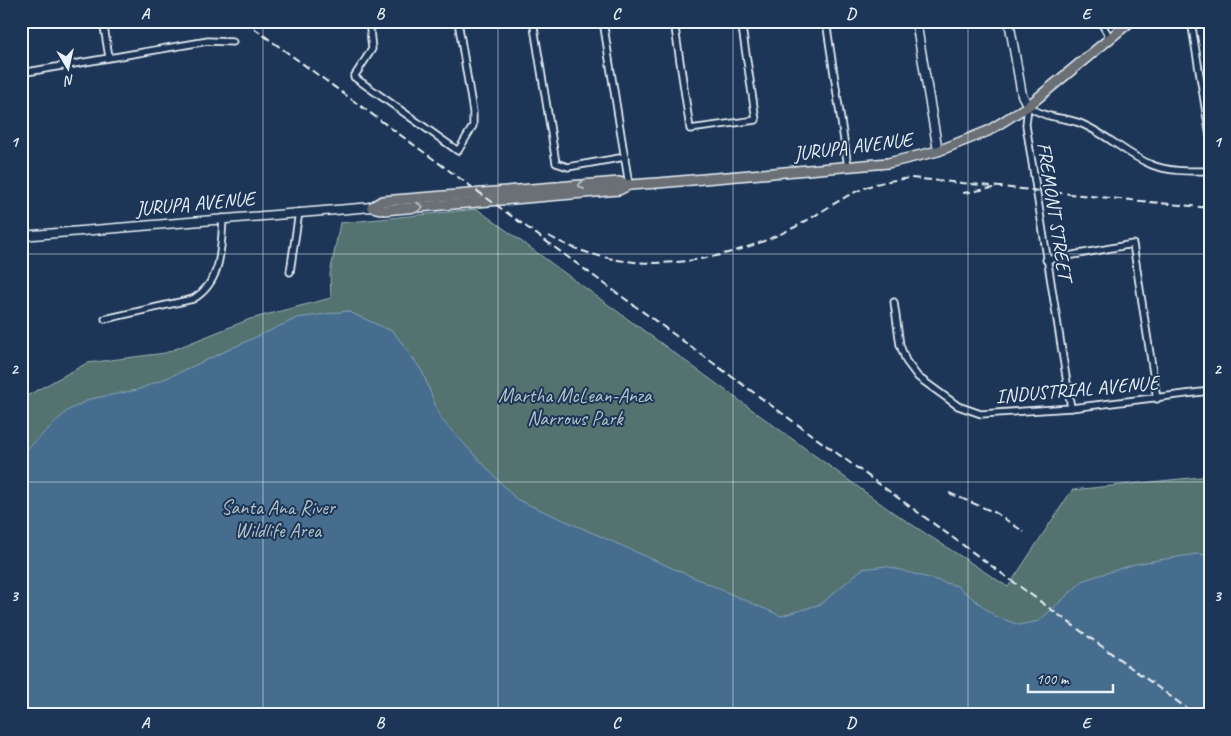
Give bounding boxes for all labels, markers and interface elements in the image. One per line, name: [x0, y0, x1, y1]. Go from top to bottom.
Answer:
text: A: [141, 4, 151, 24]
text: B: [376, 4, 386, 24]
text: C: [612, 4, 622, 24]
text: D: [846, 4, 857, 24]
text: E: [1082, 4, 1093, 24]
north arrow: [42, 42, 92, 92]
text: N: [62, 71, 76, 90]
street label: JURUPA AVENUE: [791, 127, 916, 166]
text: 1: [10, 132, 19, 152]
text: 1: [1213, 132, 1222, 152]
street label: FREMONT STREET: [1031, 141, 1078, 286]
one-way arrow: [577, 179, 585, 190]
street label: JURUPA AVENUE: [133, 186, 258, 221]
one-way arrow: [416, 202, 424, 213]
text: 2: [10, 359, 19, 379]
text: 2: [1213, 359, 1222, 379]
street label: INDUSTRIAL AVENUE: [995, 370, 1162, 409]
park label: Martha McLean-Anza Narrows Park: [498, 383, 653, 431]
park label: Santa Ana River Wildlife Area: [221, 495, 337, 543]
text: 3: [10, 586, 19, 606]
text: 3: [1213, 586, 1222, 606]
scale bar: [1028, 661, 1114, 693]
text: 100 m: [1036, 670, 1070, 689]
text: A: [141, 713, 151, 733]
text: B: [376, 713, 386, 733]
text: C: [612, 713, 622, 733]
text: D: [846, 713, 857, 733]
text: E: [1082, 713, 1093, 733]

